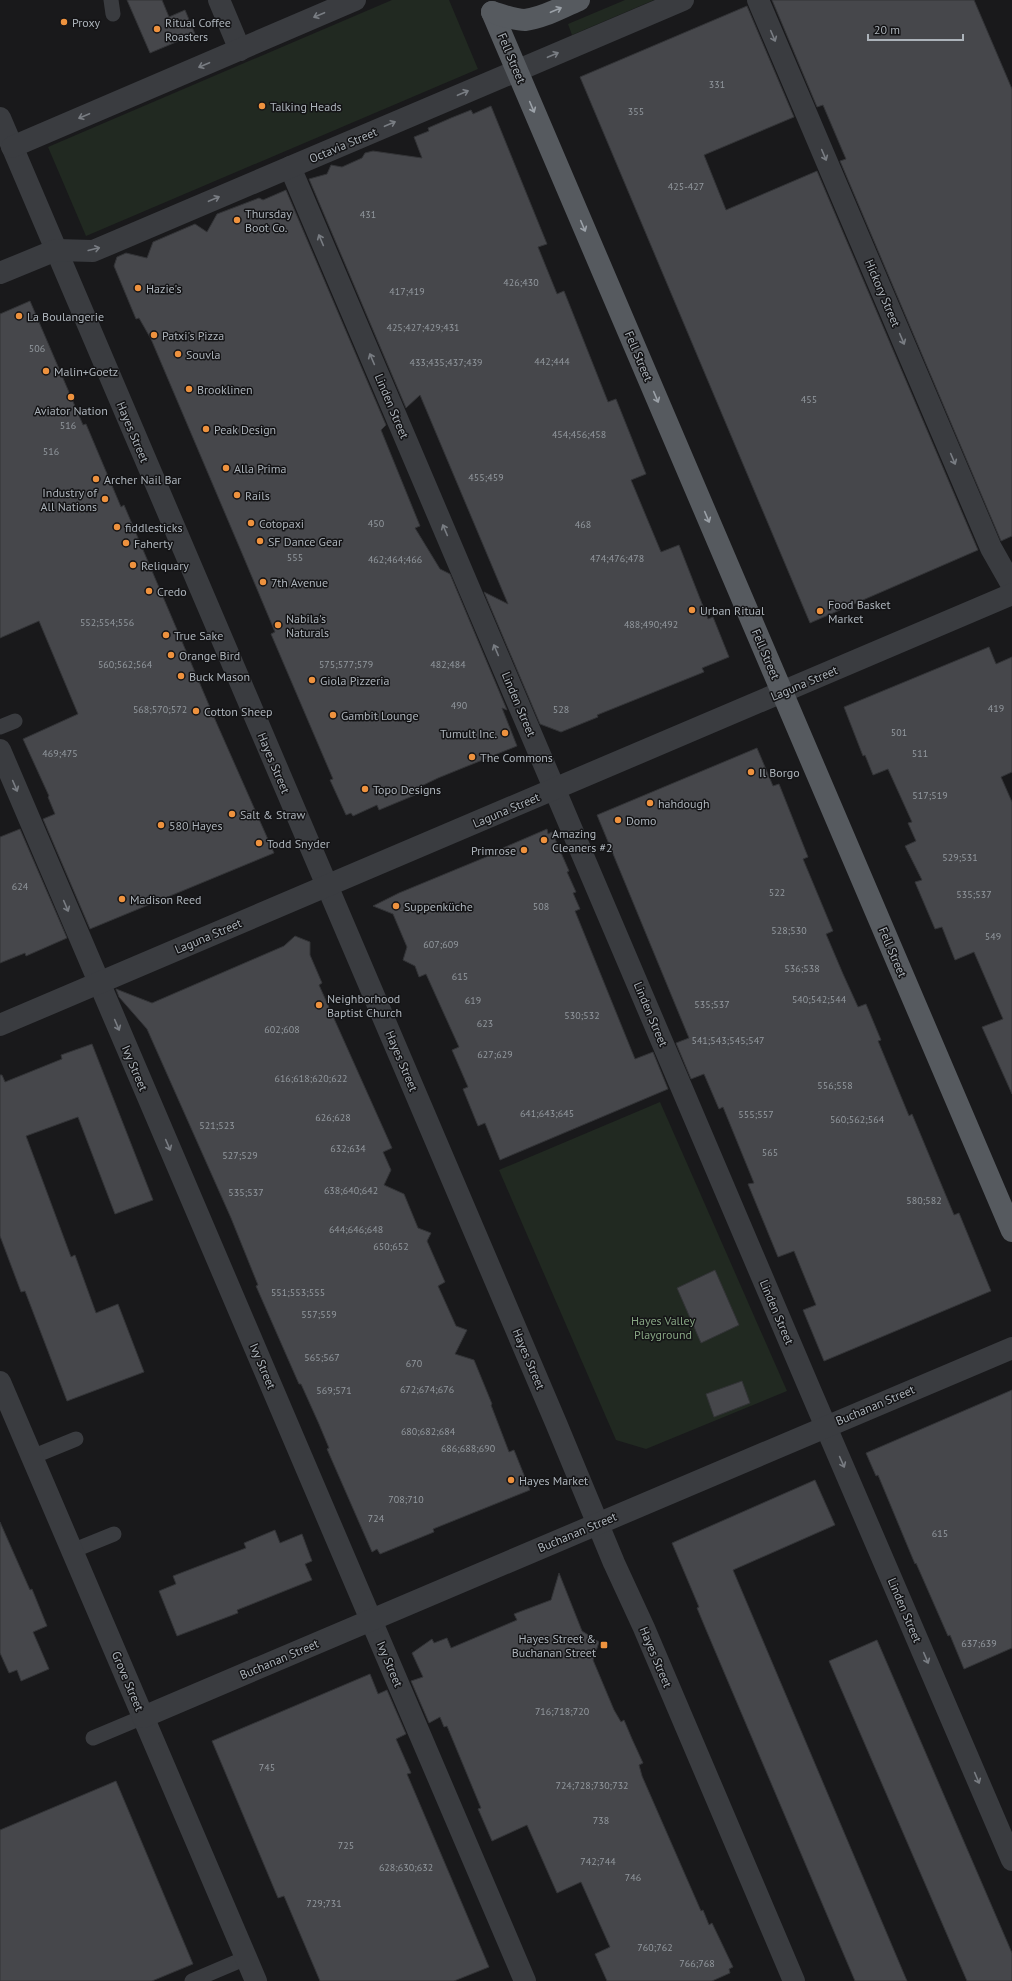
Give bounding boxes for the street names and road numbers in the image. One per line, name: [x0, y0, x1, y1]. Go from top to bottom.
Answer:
street label: Fell Street: [495, 31, 529, 85]
street label: Octavia Street: [307, 124, 379, 166]
street label: Hickory Street: [862, 257, 904, 329]
street label: Fell Street: [622, 329, 656, 383]
street label: Linden Street: [372, 371, 412, 441]
street label: Hayes Street: [113, 399, 153, 465]
street label: Fell Street: [749, 627, 783, 681]
street label: Laguna Street: [768, 662, 840, 704]
street label: Linden Street: [499, 669, 539, 739]
street label: Hayes Street: [254, 730, 294, 796]
street label: Laguna Street: [470, 789, 542, 831]
street label: Laguna Street: [172, 915, 244, 957]
street label: Fell Street: [876, 925, 910, 979]
street label: Linden Street: [631, 979, 671, 1049]
street label: Hayes Street: [382, 1028, 422, 1094]
street label: Ivy Street: [119, 1043, 151, 1093]
street label: Linden Street: [757, 1277, 797, 1347]
street label: Hayes Street: [509, 1326, 549, 1392]
street label: Ivy Street: [247, 1341, 279, 1391]
street label: Buchanan Street: [833, 1382, 917, 1428]
street label: Buchanan Street: [535, 1509, 619, 1555]
street label: Linden Street: [885, 1575, 925, 1645]
street label: Hayes Street: [636, 1624, 676, 1690]
street label: Buchanan Street: [237, 1636, 321, 1682]
street label: Ivy Street: [374, 1639, 406, 1689]
street label: Grove Street: [109, 1649, 147, 1713]

